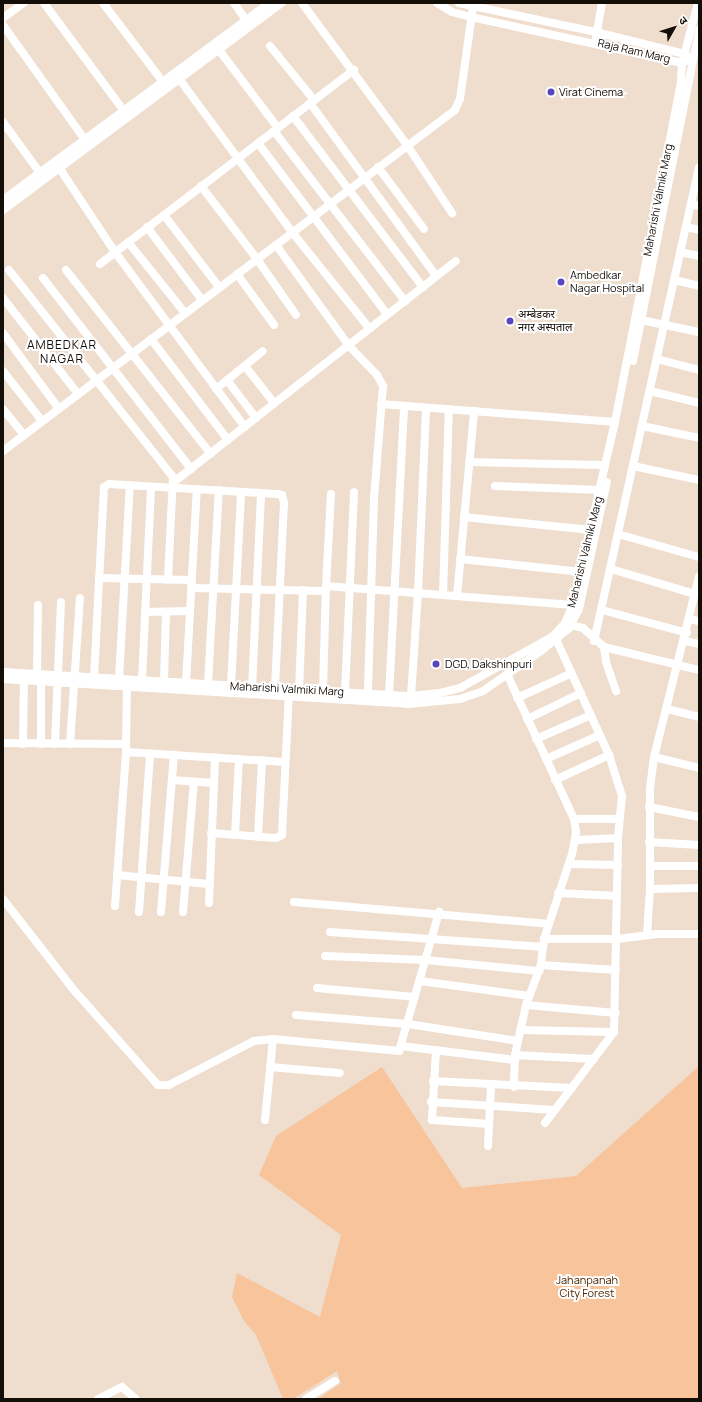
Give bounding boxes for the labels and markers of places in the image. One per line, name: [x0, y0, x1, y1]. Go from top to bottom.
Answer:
place label: Virat Cinema: [559, 85, 623, 99]
marker: Virat Cinema: [546, 87, 556, 97]
place label: Ambedkar Nagar Hospital: [570, 269, 644, 295]
marker: Ambedkar Nagar Hospital: [555, 276, 567, 288]
place label: अम्बेडकर नगर अस्पताल: [518, 308, 573, 334]
marker: अम्बेडकर नगर अस्पताल: [505, 316, 515, 326]
place label: DGD, Dakshinpuri: [445, 657, 532, 671]
marker: DGD, Dakshinpuri: [430, 658, 442, 670]

